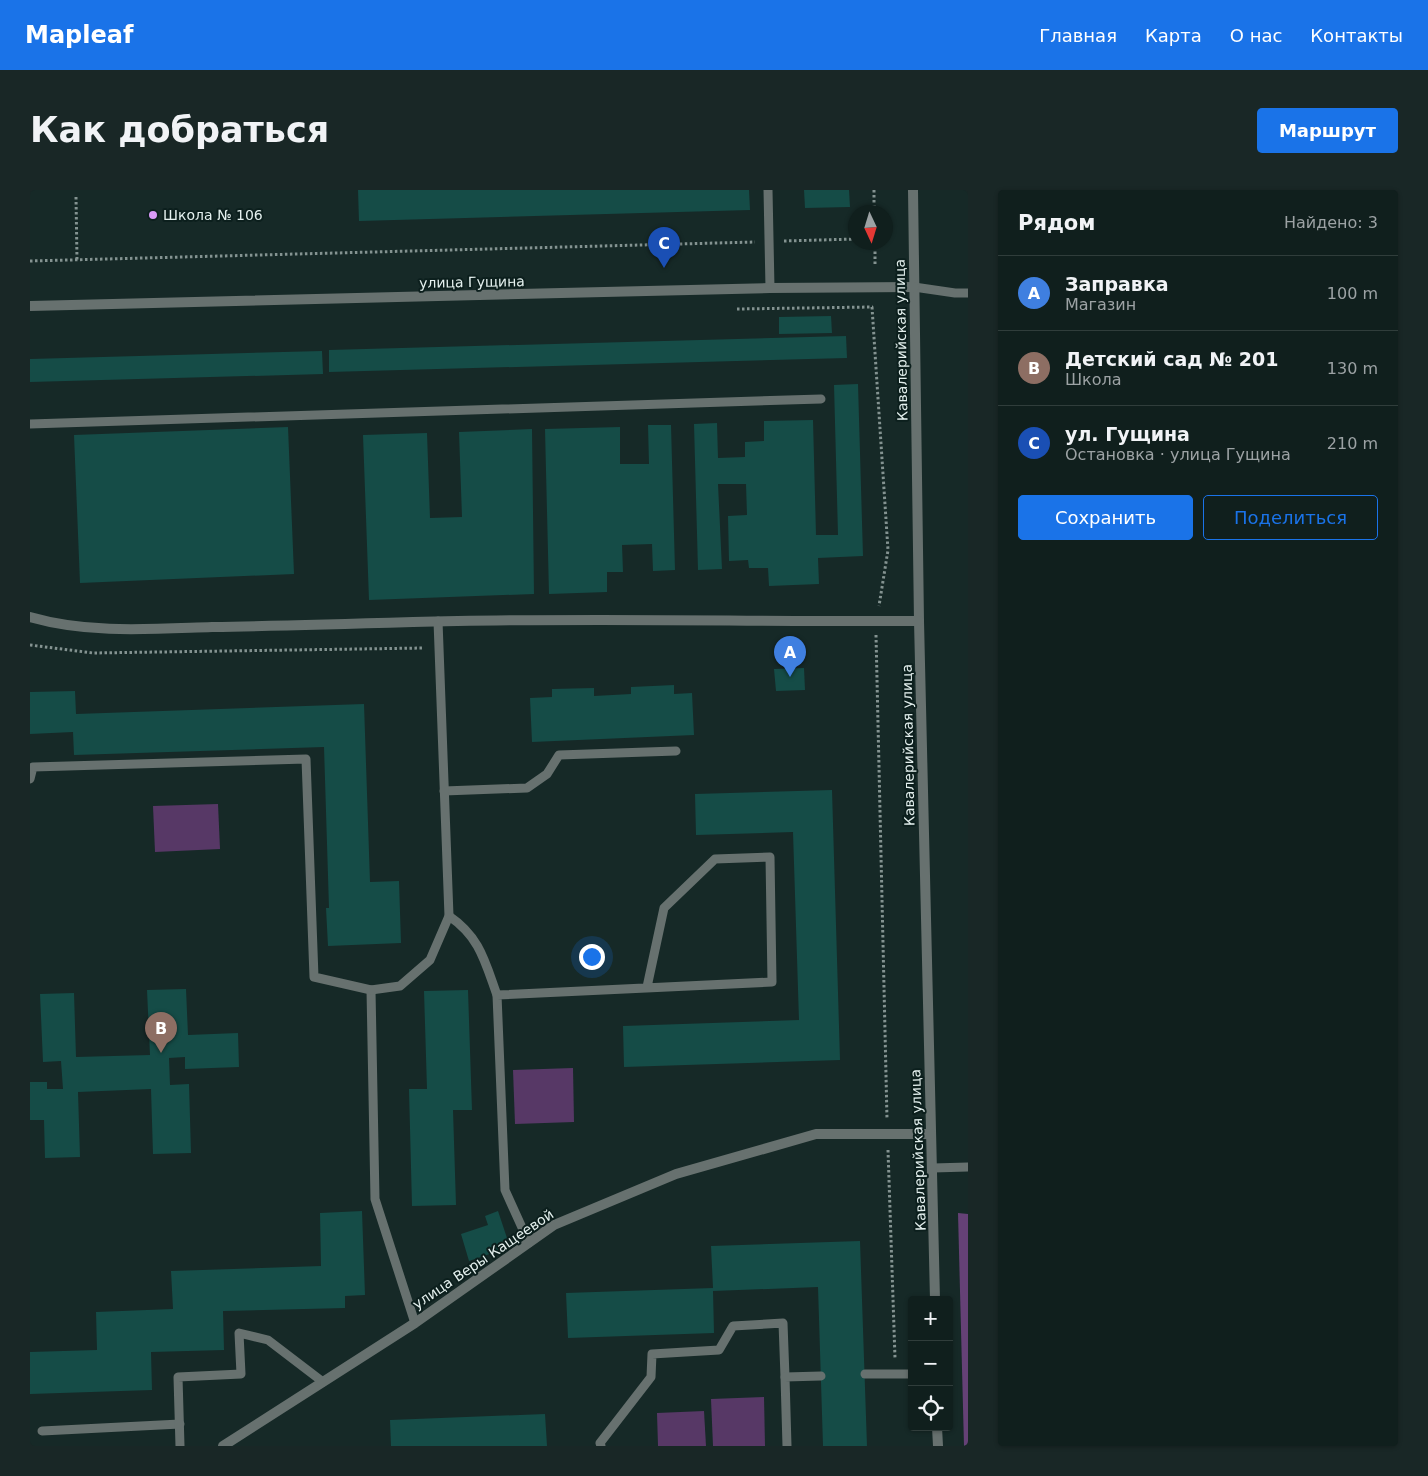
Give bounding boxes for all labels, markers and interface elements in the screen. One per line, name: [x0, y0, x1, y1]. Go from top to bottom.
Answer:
text: Mapleaf: [25, 21, 133, 49]
text: Главная: [1039, 25, 1117, 46]
text: Карта: [1145, 25, 1202, 46]
text: О нас: [1230, 25, 1282, 46]
text: Контакты: [1310, 25, 1403, 46]
button: Маршрут: [1257, 108, 1398, 153]
text: Как добраться: [30, 110, 329, 150]
north arrow: [848, 205, 893, 250]
place label: Школа № 106: [163, 207, 263, 223]
marker: Школа № 106: [147, 209, 159, 221]
text: Рядом: [1018, 211, 1095, 235]
text: Найдено: 3: [1284, 213, 1378, 232]
pin: C: [648, 227, 680, 268]
street label: Кавалерийская улица: [892, 259, 910, 421]
street label: улица Гущина: [419, 273, 525, 291]
text: Заправка: [1065, 273, 1169, 295]
text: A: [1028, 284, 1040, 303]
text: 100 m: [1327, 284, 1378, 303]
text: Магазин: [1065, 295, 1136, 314]
text: Детский сад № 201: [1065, 348, 1278, 370]
text: B: [1028, 359, 1040, 378]
text: 130 m: [1327, 359, 1378, 378]
text: Школа: [1065, 370, 1122, 389]
text: ул. Гущина: [1065, 423, 1190, 445]
text: C: [1028, 434, 1040, 453]
text: 210 m: [1327, 434, 1378, 453]
text: Остановка · улица Гущина: [1065, 445, 1291, 464]
button: Сохранить: [1018, 495, 1193, 540]
button: Поделиться: [1203, 495, 1378, 540]
pin: A: [774, 636, 806, 677]
street label: Кавалерийская улица: [899, 664, 917, 826]
your location: [579, 944, 605, 970]
pin: B: [145, 1012, 177, 1053]
street label: Кавалерийская улица: [907, 1069, 929, 1231]
street label: улица Веры Кащеевой: [410, 1206, 556, 1312]
map controls: [908, 1296, 953, 1431]
button: +: [908, 1296, 953, 1341]
button: −: [908, 1341, 953, 1386]
button: locate: [908, 1386, 953, 1431]

